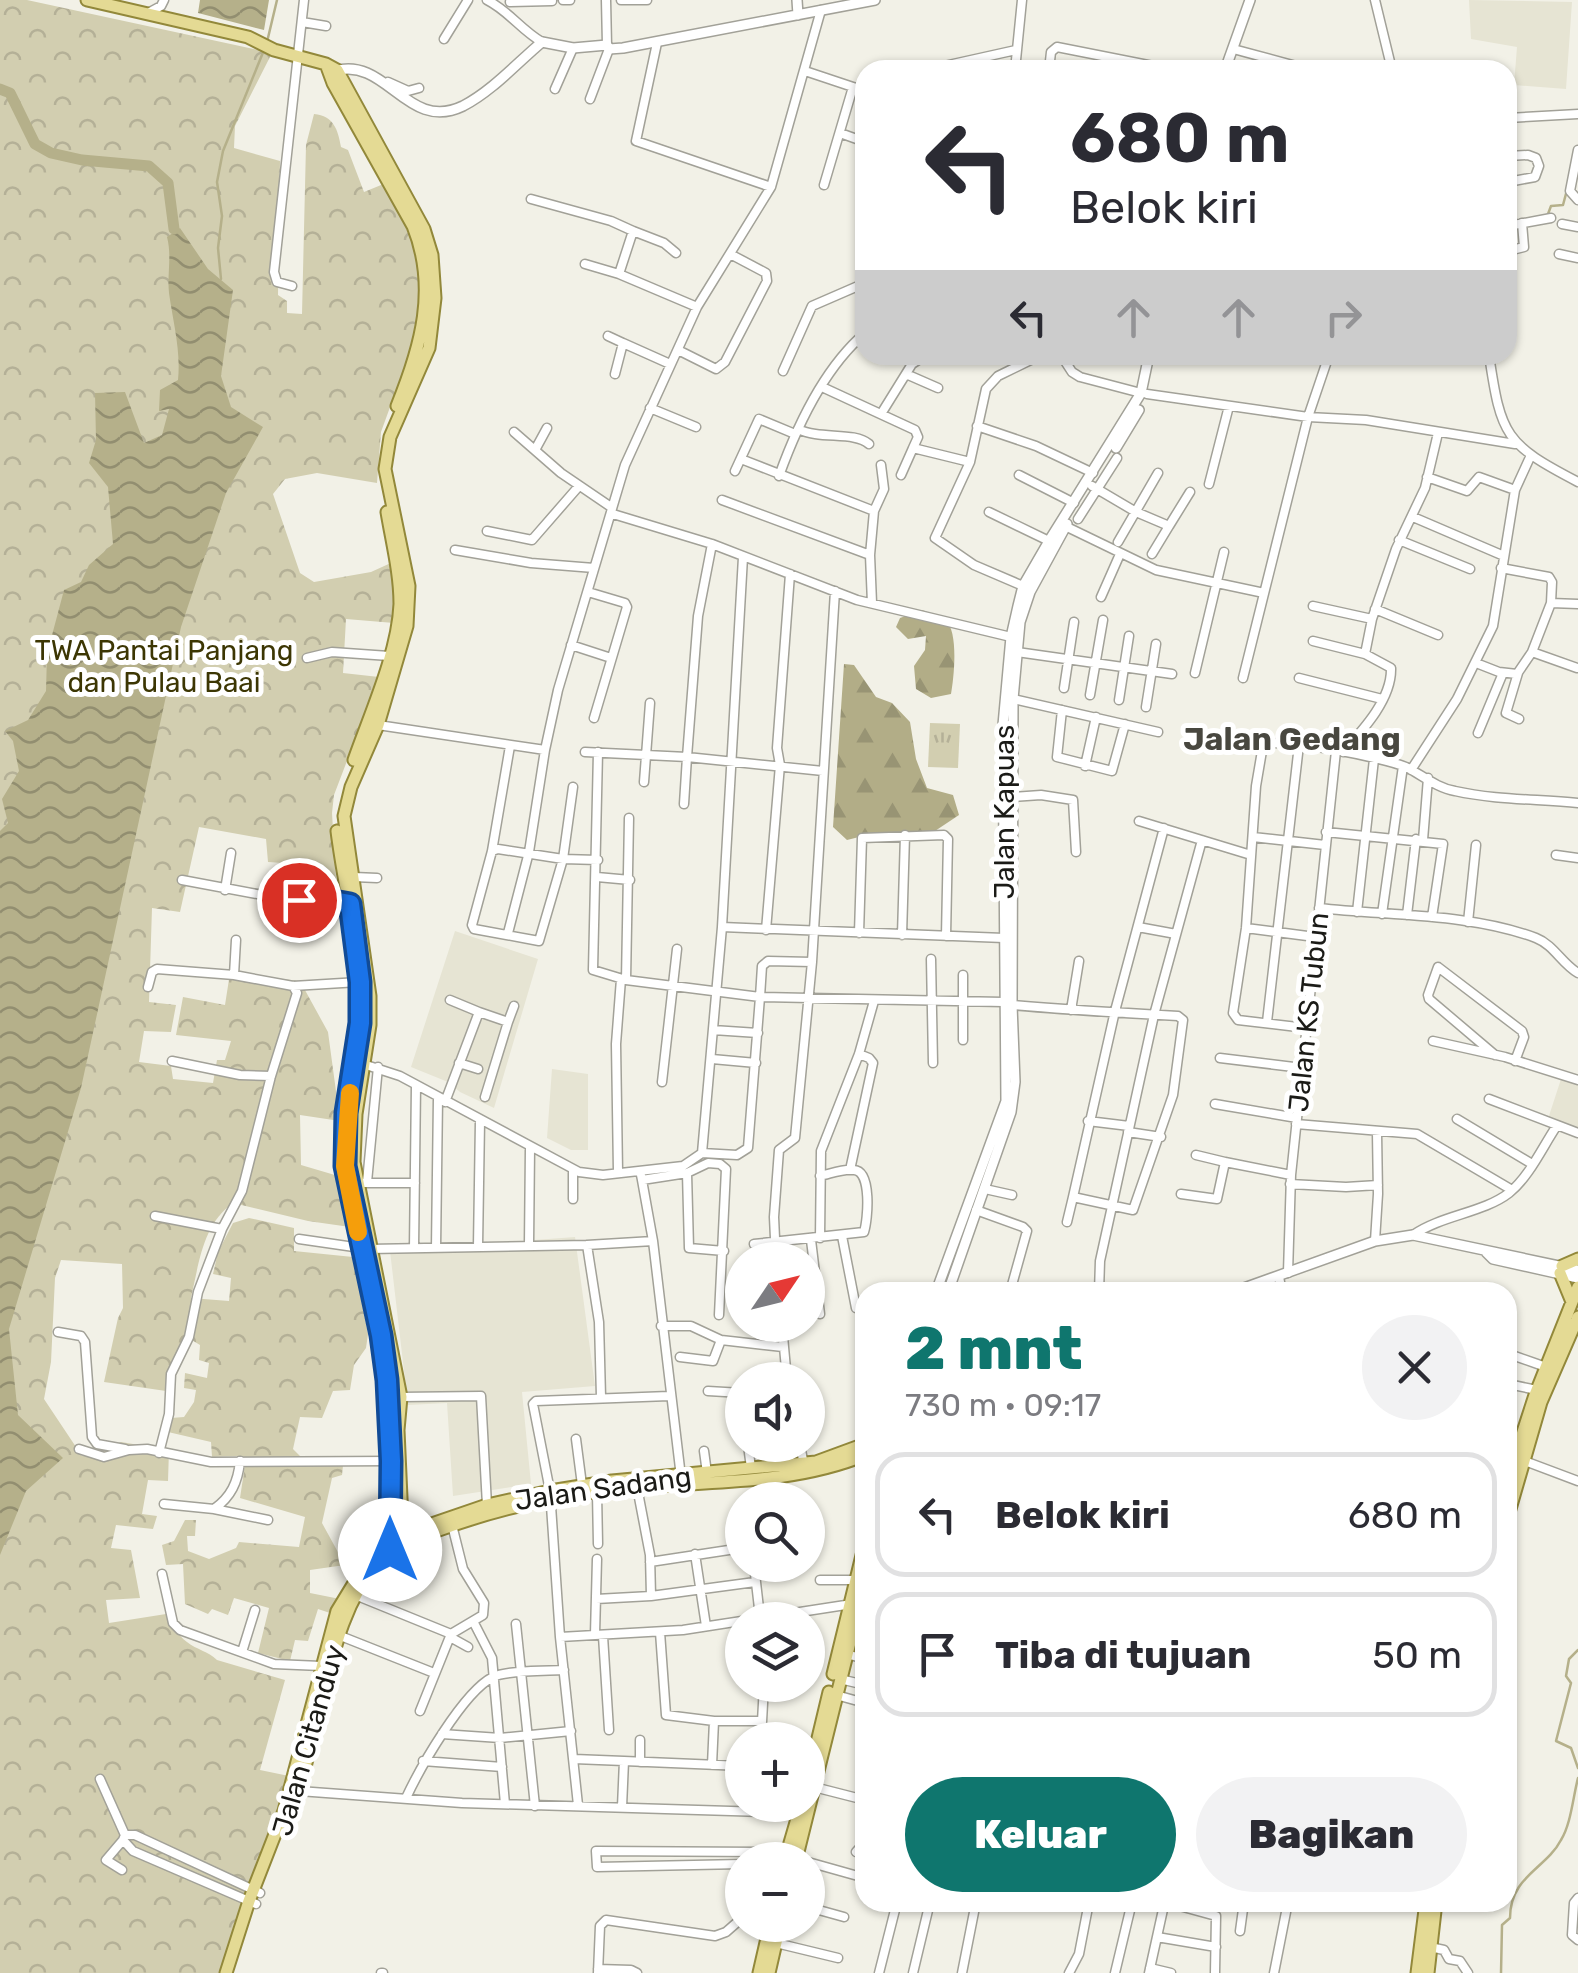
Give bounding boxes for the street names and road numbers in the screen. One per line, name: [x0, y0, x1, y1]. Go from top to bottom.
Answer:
street label: Jalan Kapuas: [988, 725, 1021, 899]
street label: Jalan KS Tubun: [1282, 911, 1335, 1113]
street label: Jalan Sadang: [513, 1460, 693, 1517]
street label: Jalan Citanduy: [265, 1641, 351, 1839]

